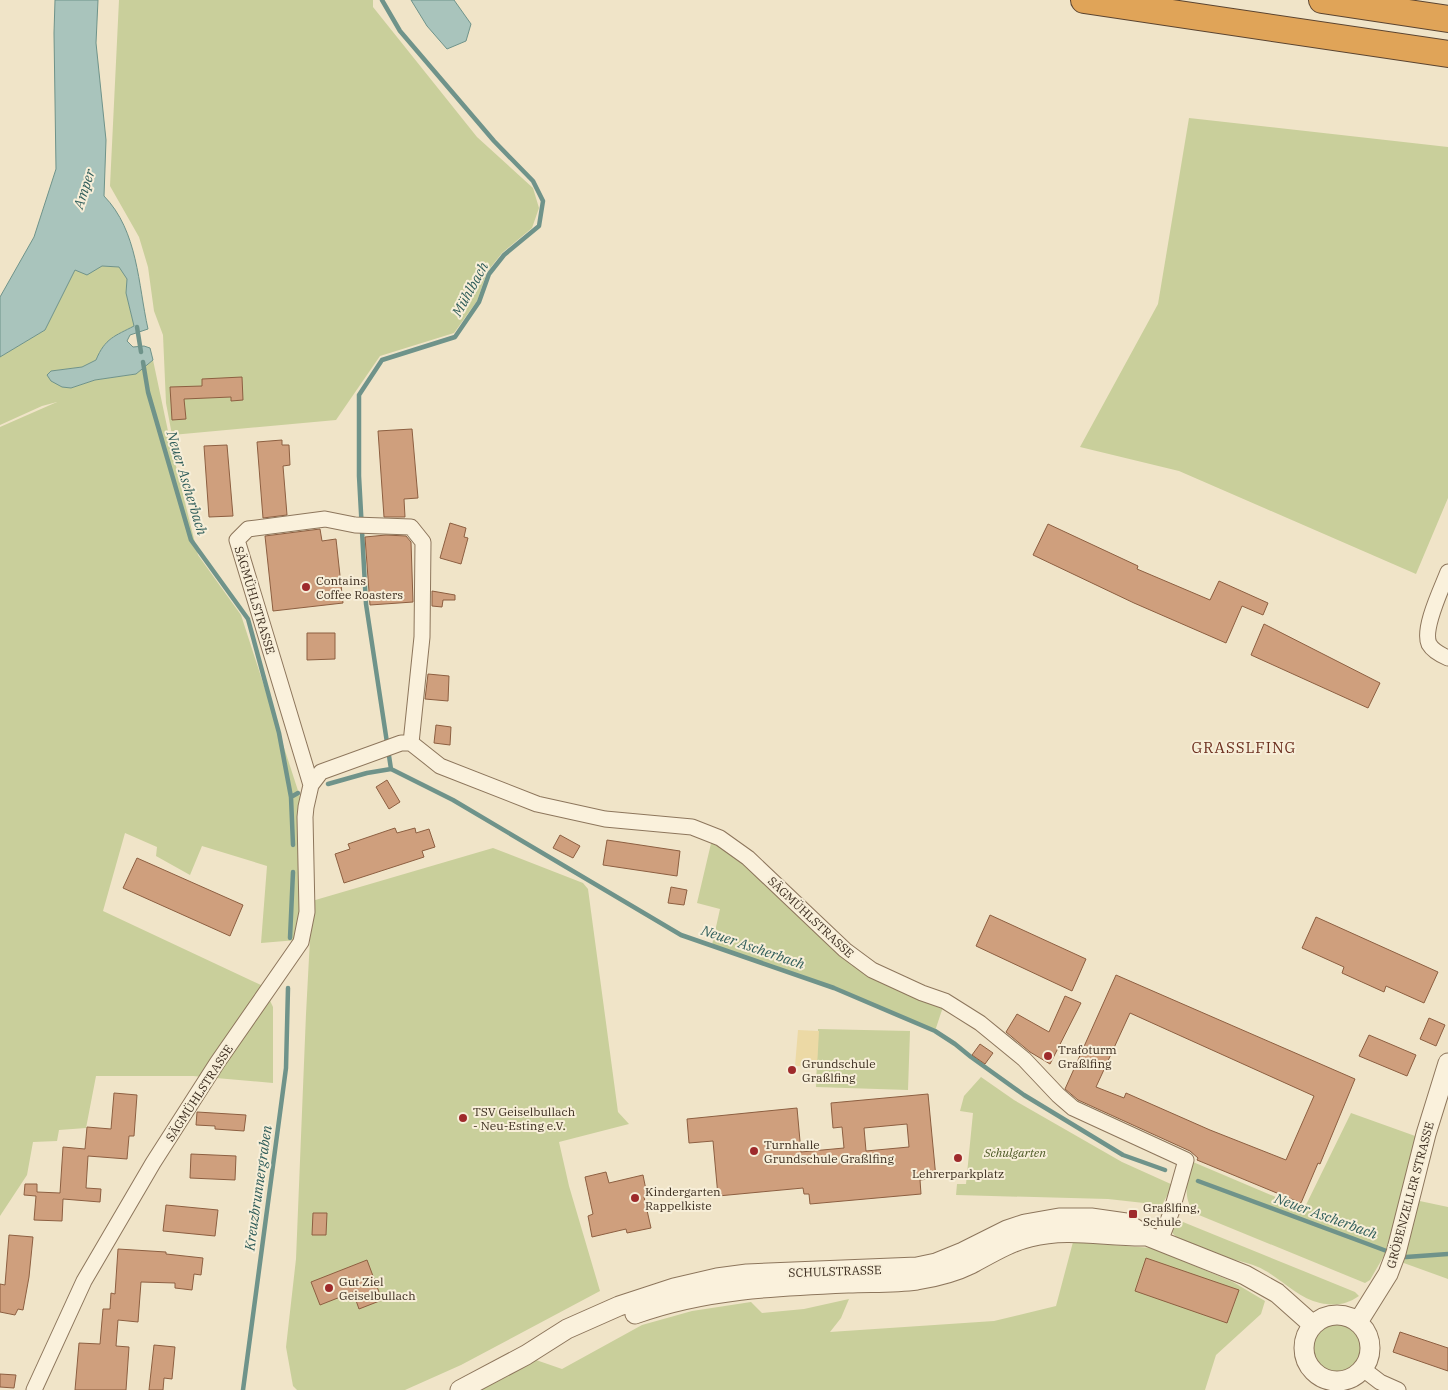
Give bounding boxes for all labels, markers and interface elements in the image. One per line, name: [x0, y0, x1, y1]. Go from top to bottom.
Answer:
water label: Amper: [69, 166, 99, 212]
water label: Mühlbach: [447, 258, 492, 320]
water label: Neuer Ascherbach: [162, 428, 211, 538]
street label: SÄGMÜHLSTRASSE: [231, 544, 279, 656]
place label: Contains Coffee Roasters: [316, 573, 403, 602]
marker: Contains Coffee Roasters: [300, 581, 312, 593]
district label: GRASSLFING: [1192, 738, 1296, 757]
street label: SÄGMÜHLSTRASSE: [765, 873, 857, 961]
water label: Neuer Ascherbach: [698, 921, 807, 973]
street label: SÄGMÜHLSTRASSE: [162, 1042, 236, 1144]
place label: Trafoturm Graßlfing: [1058, 1042, 1117, 1071]
marker: Trafoturm Graßlfing: [1042, 1050, 1054, 1062]
place label: Grundschule Graßlfing: [802, 1056, 876, 1085]
marker: Grundschule Graßlfing: [786, 1064, 798, 1076]
place label: TSV Geiselbullach - Neu-Esting e.V.: [473, 1104, 576, 1133]
marker: TSV Geiselbullach - Neu-Esting e.V.: [457, 1112, 469, 1124]
street label: GRÖBENZELLER STRASSE: [1383, 1120, 1437, 1270]
water label: Kreuzbrunnergraben: [240, 1124, 276, 1253]
place label: Turnhalle Grundschule Graßlfing: [764, 1137, 894, 1166]
marker: Turnhalle Grundschule Graßlfing: [748, 1145, 760, 1157]
park label: Schulgarten: [983, 1145, 1046, 1160]
marker: Lehrerparkplatz: [952, 1152, 964, 1164]
place label: Lehrerparkplatz: [912, 1166, 1004, 1181]
place label: Kindergarten Rappelkiste: [645, 1184, 721, 1213]
water label: Neuer Ascherbach: [1271, 1189, 1380, 1243]
marker: Kindergarten Rappelkiste: [629, 1192, 641, 1204]
place label: Graßlfing, Schule: [1143, 1200, 1200, 1229]
marker: Graßlfing, Schule: [1127, 1208, 1139, 1220]
street label: SCHULSTRASSE: [788, 1262, 882, 1280]
place label: Gut Ziel Geiselbullach: [339, 1274, 416, 1303]
marker: Gut Ziel Geiselbullach: [323, 1282, 335, 1294]

